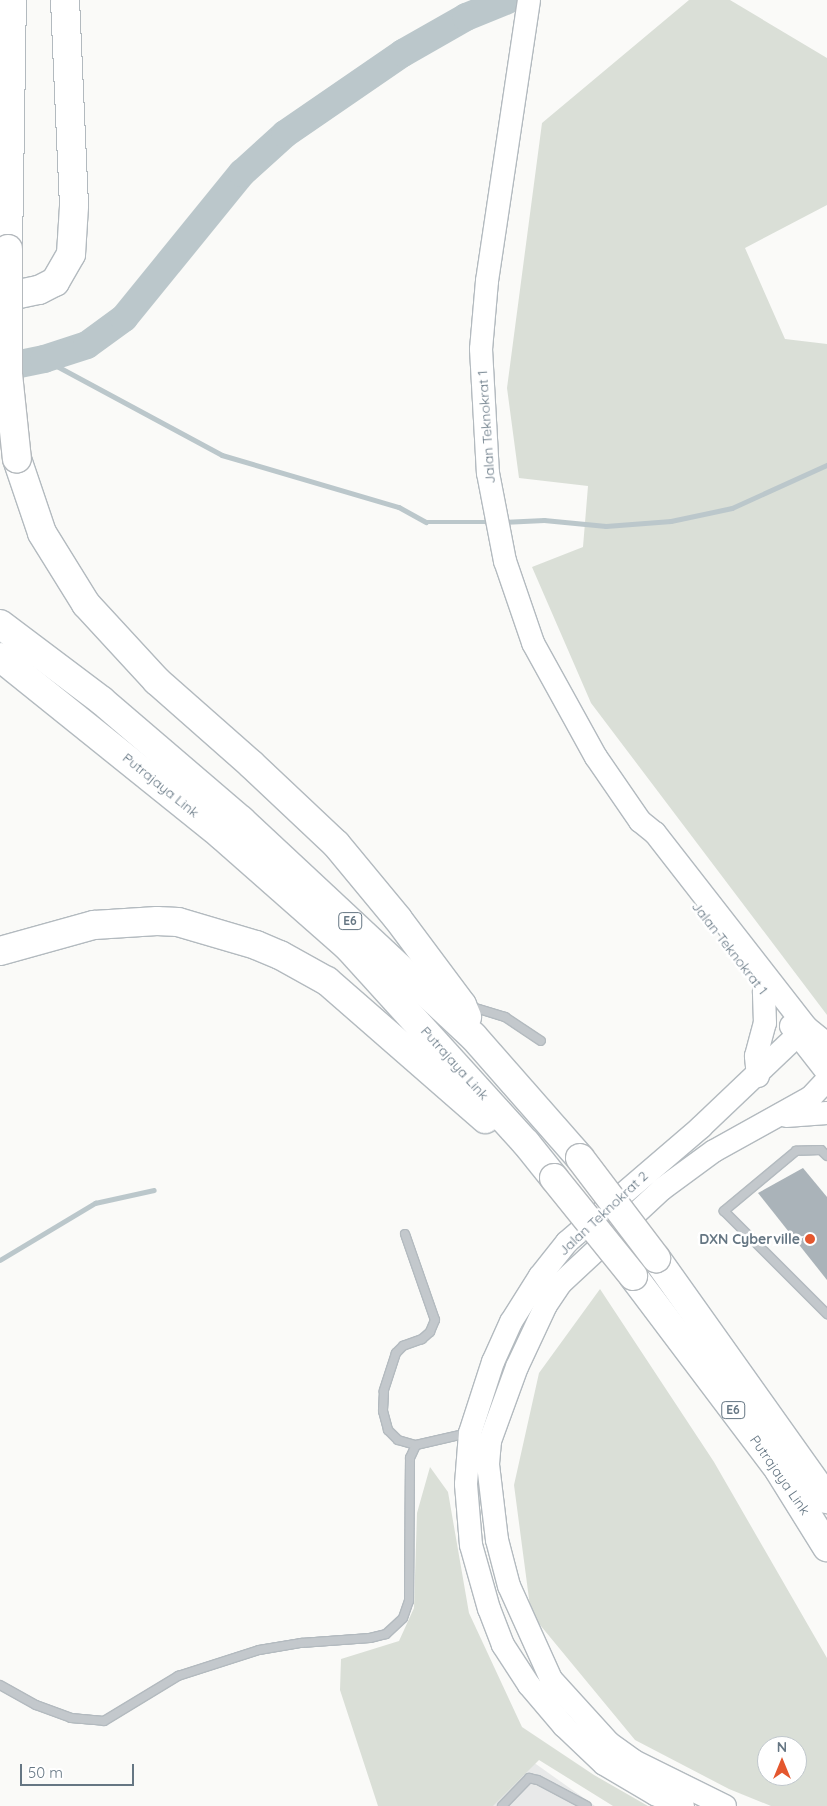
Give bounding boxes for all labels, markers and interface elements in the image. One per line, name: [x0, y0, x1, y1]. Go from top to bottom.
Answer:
street label: Jalan Teknokrat 1: [474, 370, 498, 484]
street label: Putrajaya Link: [119, 749, 203, 821]
street label: Jalan Teknokrat 1: [688, 898, 772, 998]
road number: E6: [338, 911, 362, 930]
street label: Putrajaya Link: [418, 1023, 492, 1103]
street label: Jalan Teknokrat 2: [555, 1167, 651, 1259]
place label: DXN Cyberville: [699, 1231, 800, 1247]
marker: DXN Cyberville: [804, 1233, 816, 1245]
road number: E6: [720, 1400, 746, 1420]
street label: Putrajaya Link: [746, 1432, 814, 1518]
north arrow: [757, 1736, 807, 1786]
text: N: [777, 1738, 787, 1756]
scale bar: [22, 1754, 136, 1786]
text: 50 m: [28, 1763, 63, 1782]

